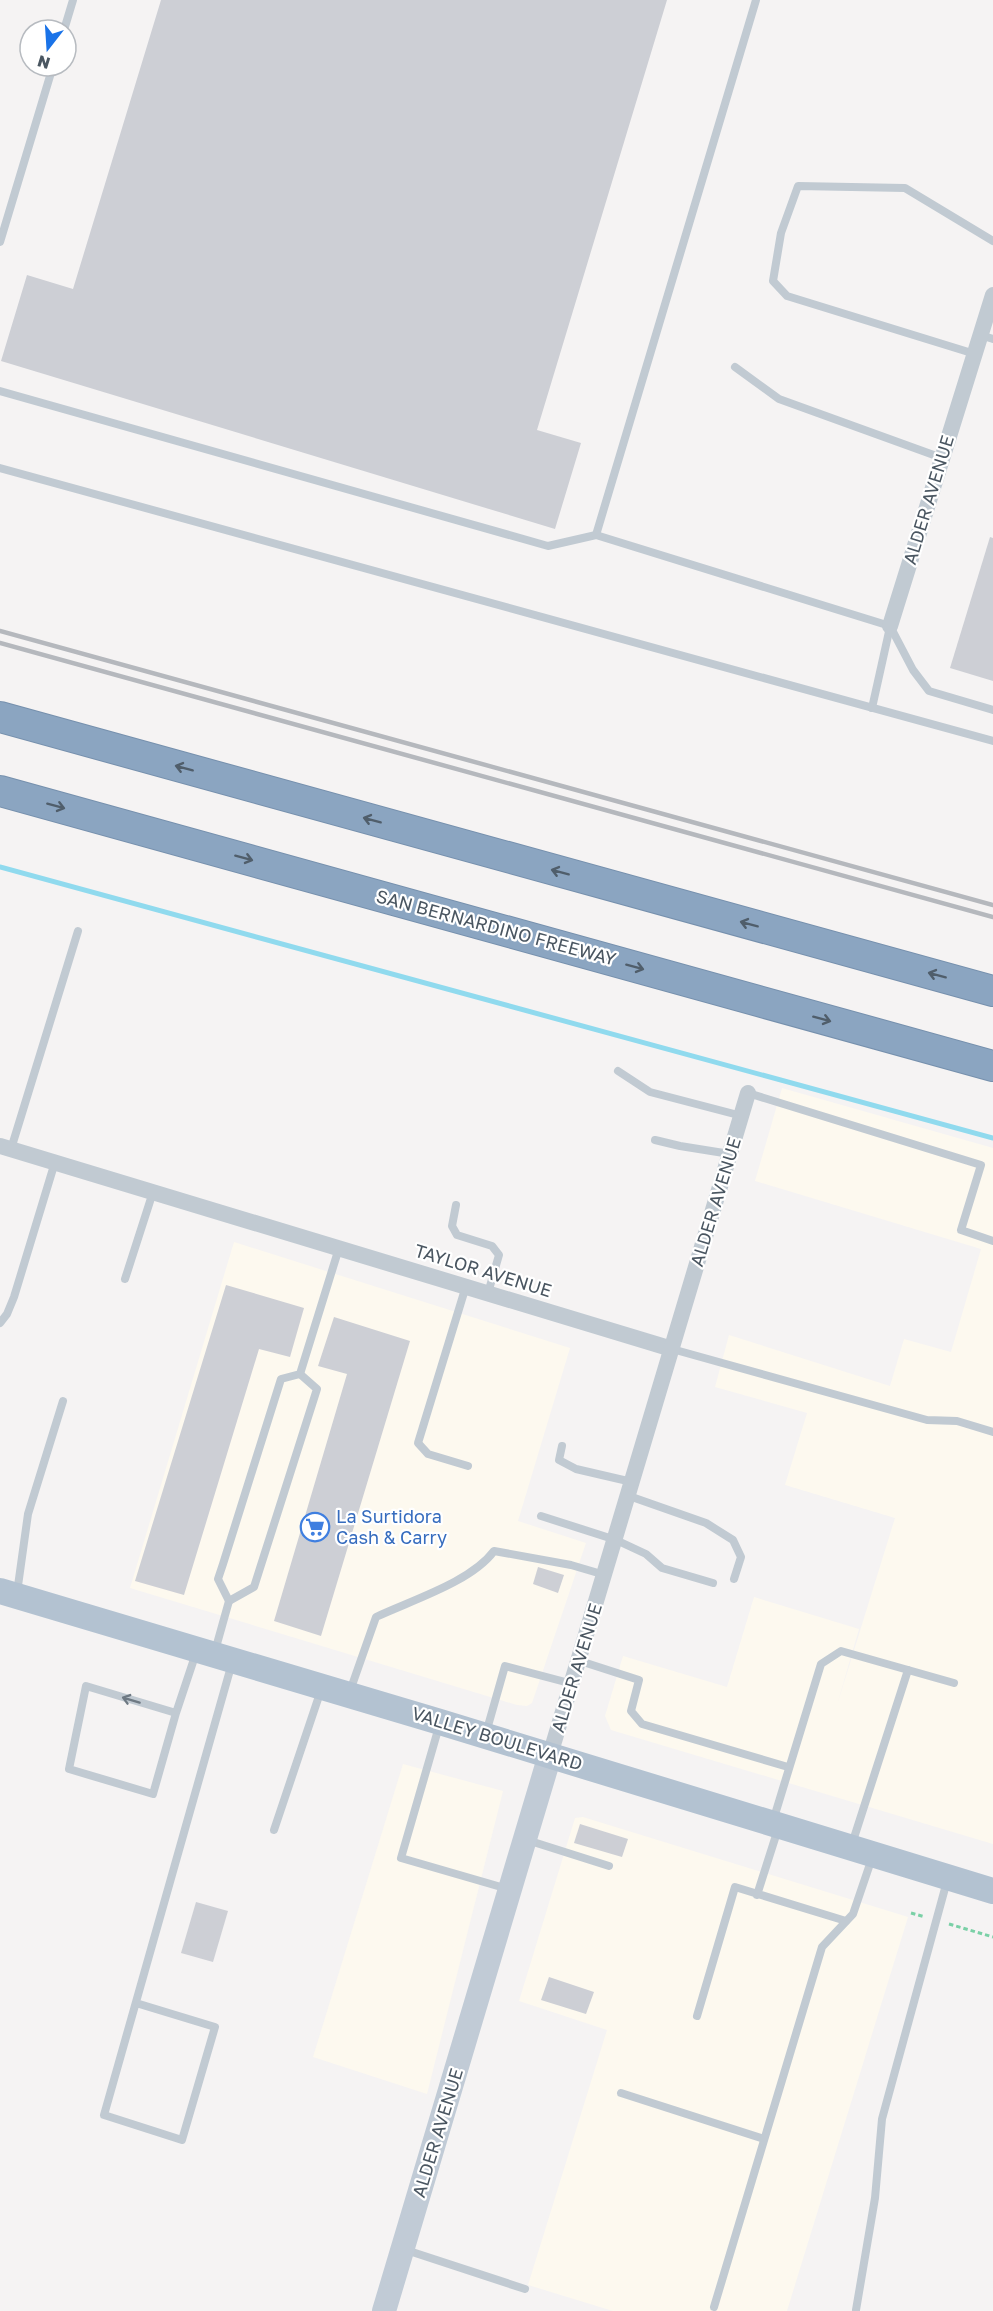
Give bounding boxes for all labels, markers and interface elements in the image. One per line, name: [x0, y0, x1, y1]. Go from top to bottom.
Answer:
north arrow: [18, 18, 78, 78]
text: N: [35, 51, 52, 74]
street label: ALDER AVENUE: [898, 432, 958, 567]
one-way arrow: [175, 762, 194, 773]
one-way arrow: [46, 801, 65, 812]
one-way arrow: [363, 814, 382, 825]
one-way arrow: [234, 853, 253, 865]
one-way arrow: [551, 865, 570, 877]
street label: SAN BERNARDINO FREEWAY: [374, 884, 619, 970]
one-way arrow: [739, 917, 758, 929]
one-way arrow: [625, 961, 644, 973]
one-way arrow: [927, 969, 946, 981]
one-way arrow: [813, 1014, 832, 1025]
street label: ALDER AVENUE: [685, 1134, 745, 1269]
street label: TAYLOR AVENUE: [412, 1239, 555, 1301]
place label: La Surtidora Cash & Carry: [336, 1505, 447, 1548]
supermarket icon: La Surtidora Cash & Carry: [299, 1511, 331, 1543]
street label: ALDER AVENUE: [546, 1600, 606, 1735]
one-way arrow: [122, 1694, 141, 1705]
street label: VALLEY BOULEVARD: [409, 1702, 585, 1774]
street label: ALDER AVENUE: [407, 2065, 467, 2200]

